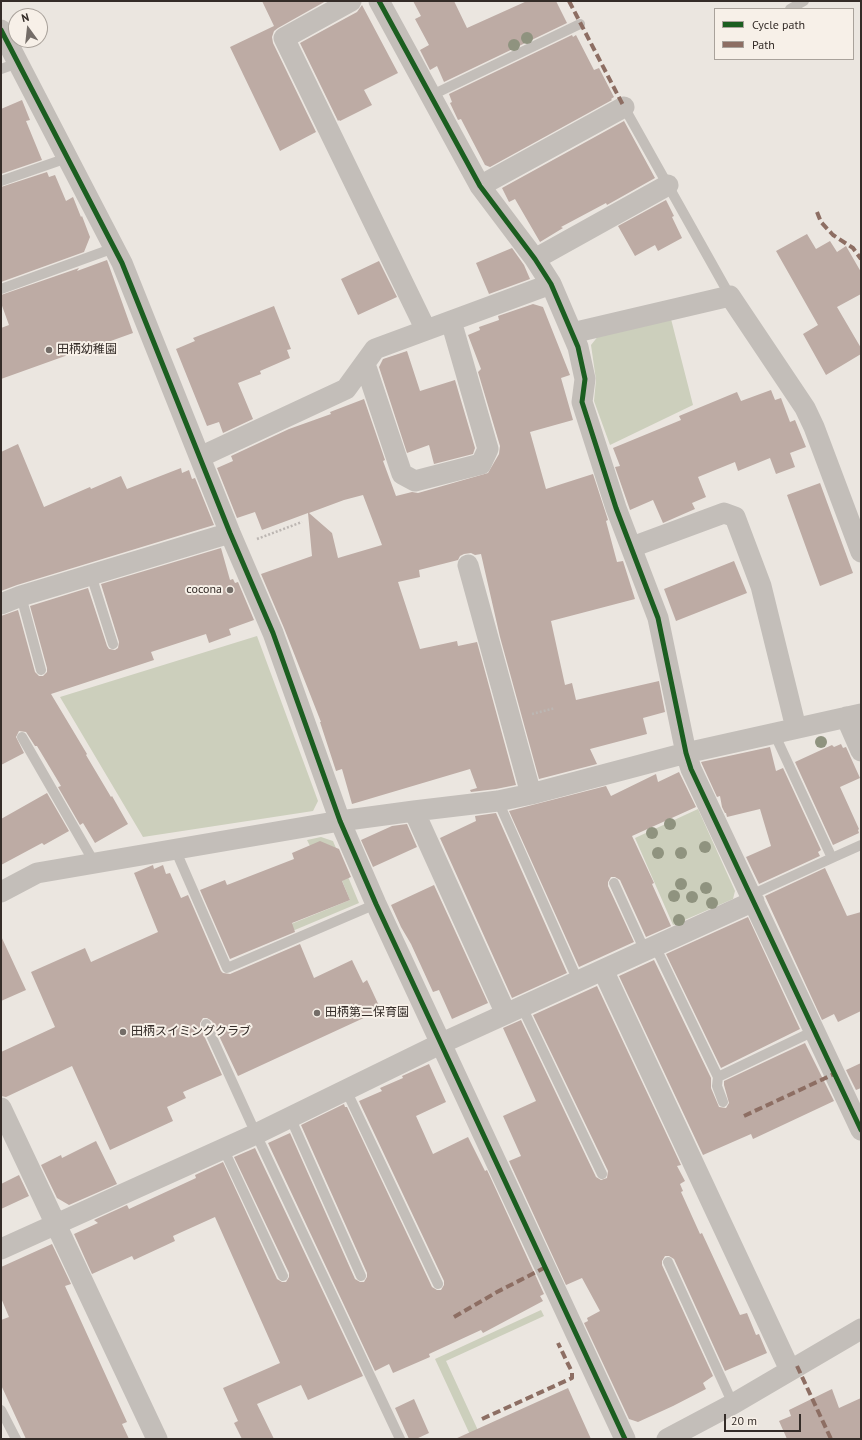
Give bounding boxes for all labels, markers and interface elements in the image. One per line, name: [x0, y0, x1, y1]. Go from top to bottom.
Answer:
north arrow: [8, 8, 48, 48]
legend: [714, 8, 854, 60]
text: N: [20, 10, 30, 25]
text: Cycle path: [752, 17, 805, 32]
text: Path: [752, 37, 775, 52]
place label: 田柄幼稚園: [57, 343, 117, 357]
marker: 田柄幼稚園: [44, 345, 54, 355]
place label: cocona: [186, 583, 222, 597]
marker: cocona: [225, 585, 235, 595]
place label: 田柄第二保育園: [325, 1006, 409, 1020]
marker: 田柄第二保育園: [312, 1008, 322, 1018]
place label: 田柄スイミングクラブ: [131, 1025, 251, 1039]
marker: 田柄スイミングクラブ: [118, 1027, 128, 1037]
scale bar: [726, 1406, 803, 1432]
text: 20 m: [731, 1413, 757, 1428]

